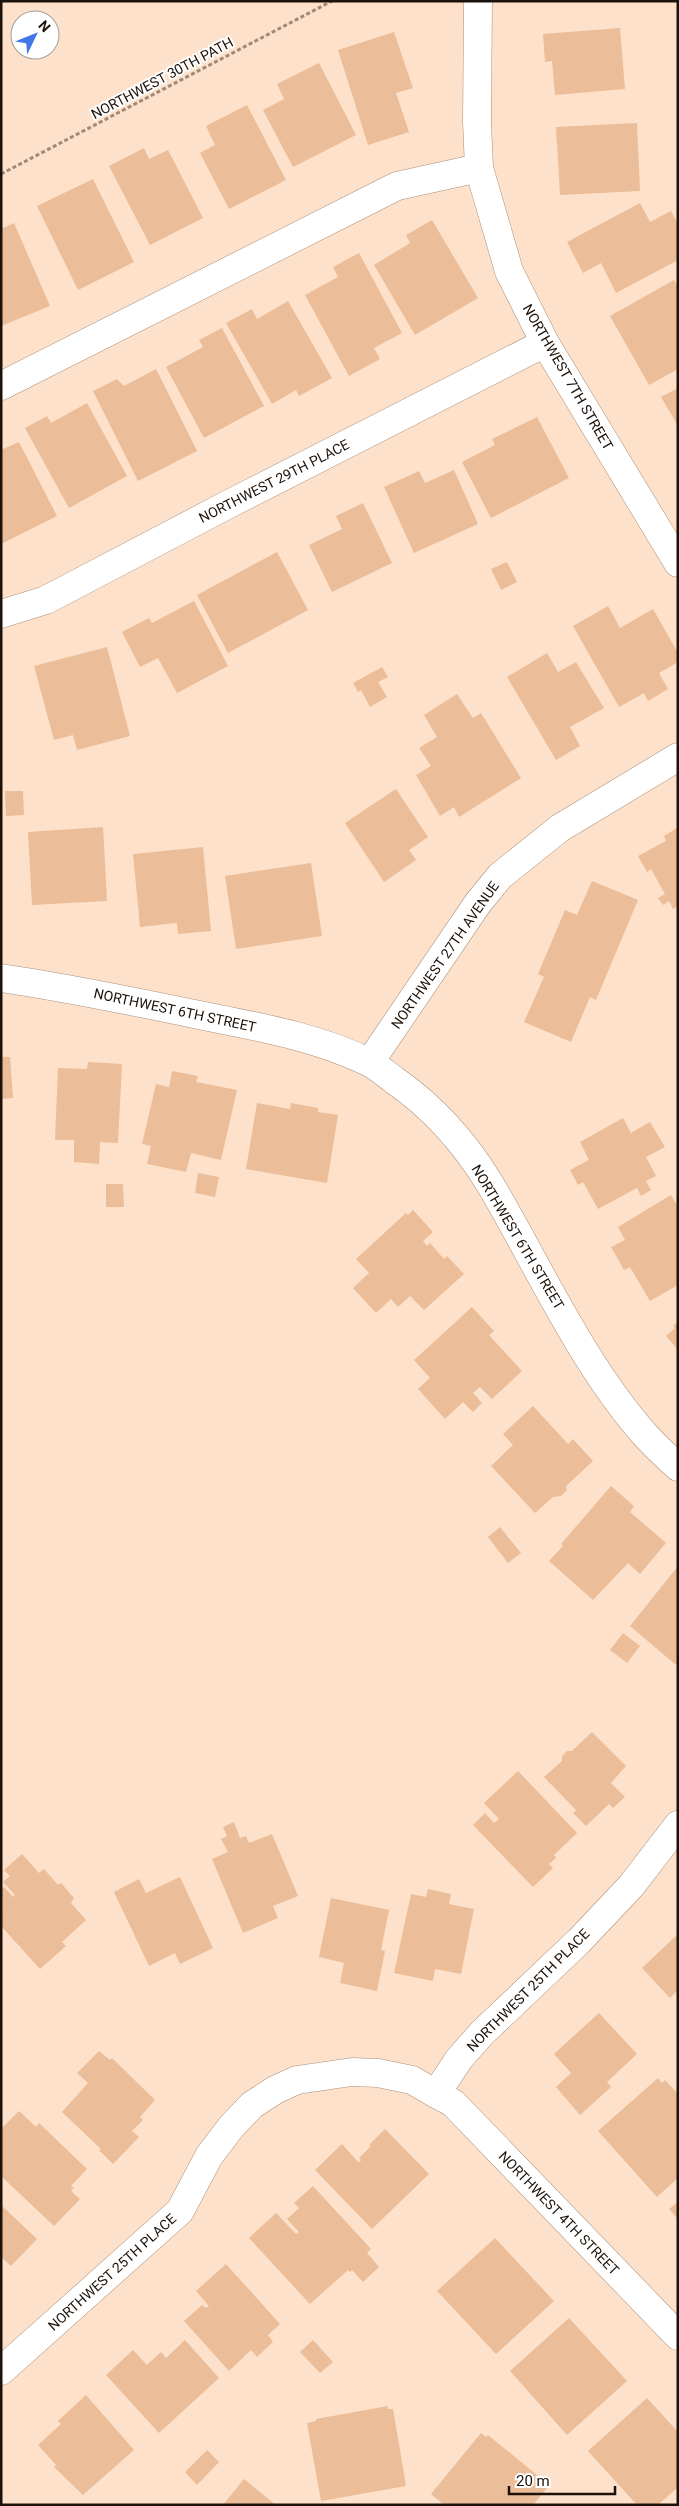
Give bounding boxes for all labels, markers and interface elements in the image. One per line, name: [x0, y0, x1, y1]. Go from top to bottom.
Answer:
north arrow: [10, 10, 60, 60]
text: N: [35, 17, 54, 35]
street label: NORTHWEST 30TH PATH: [88, 34, 236, 122]
street label: NORTHWEST 7TH STREET: [520, 301, 617, 453]
street label: NORTHWEST 29TH PLACE: [196, 436, 352, 526]
street label: NORTHWEST 27TH AVENUE: [388, 878, 502, 1032]
street label: NORTHWEST 6TH STREET: [92, 985, 258, 1035]
street label: NORTHWEST 6TH STREET: [468, 1162, 568, 1313]
street label: NORTHWEST 25TH PLACE: [463, 1925, 593, 2055]
street label: NORTHWEST 4TH STREET: [496, 2148, 623, 2279]
street label: NORTHWEST 25TH PLACE: [45, 2210, 179, 2334]
scale bar: [509, 2464, 615, 2496]
text: 20 m: [516, 2472, 550, 2490]

